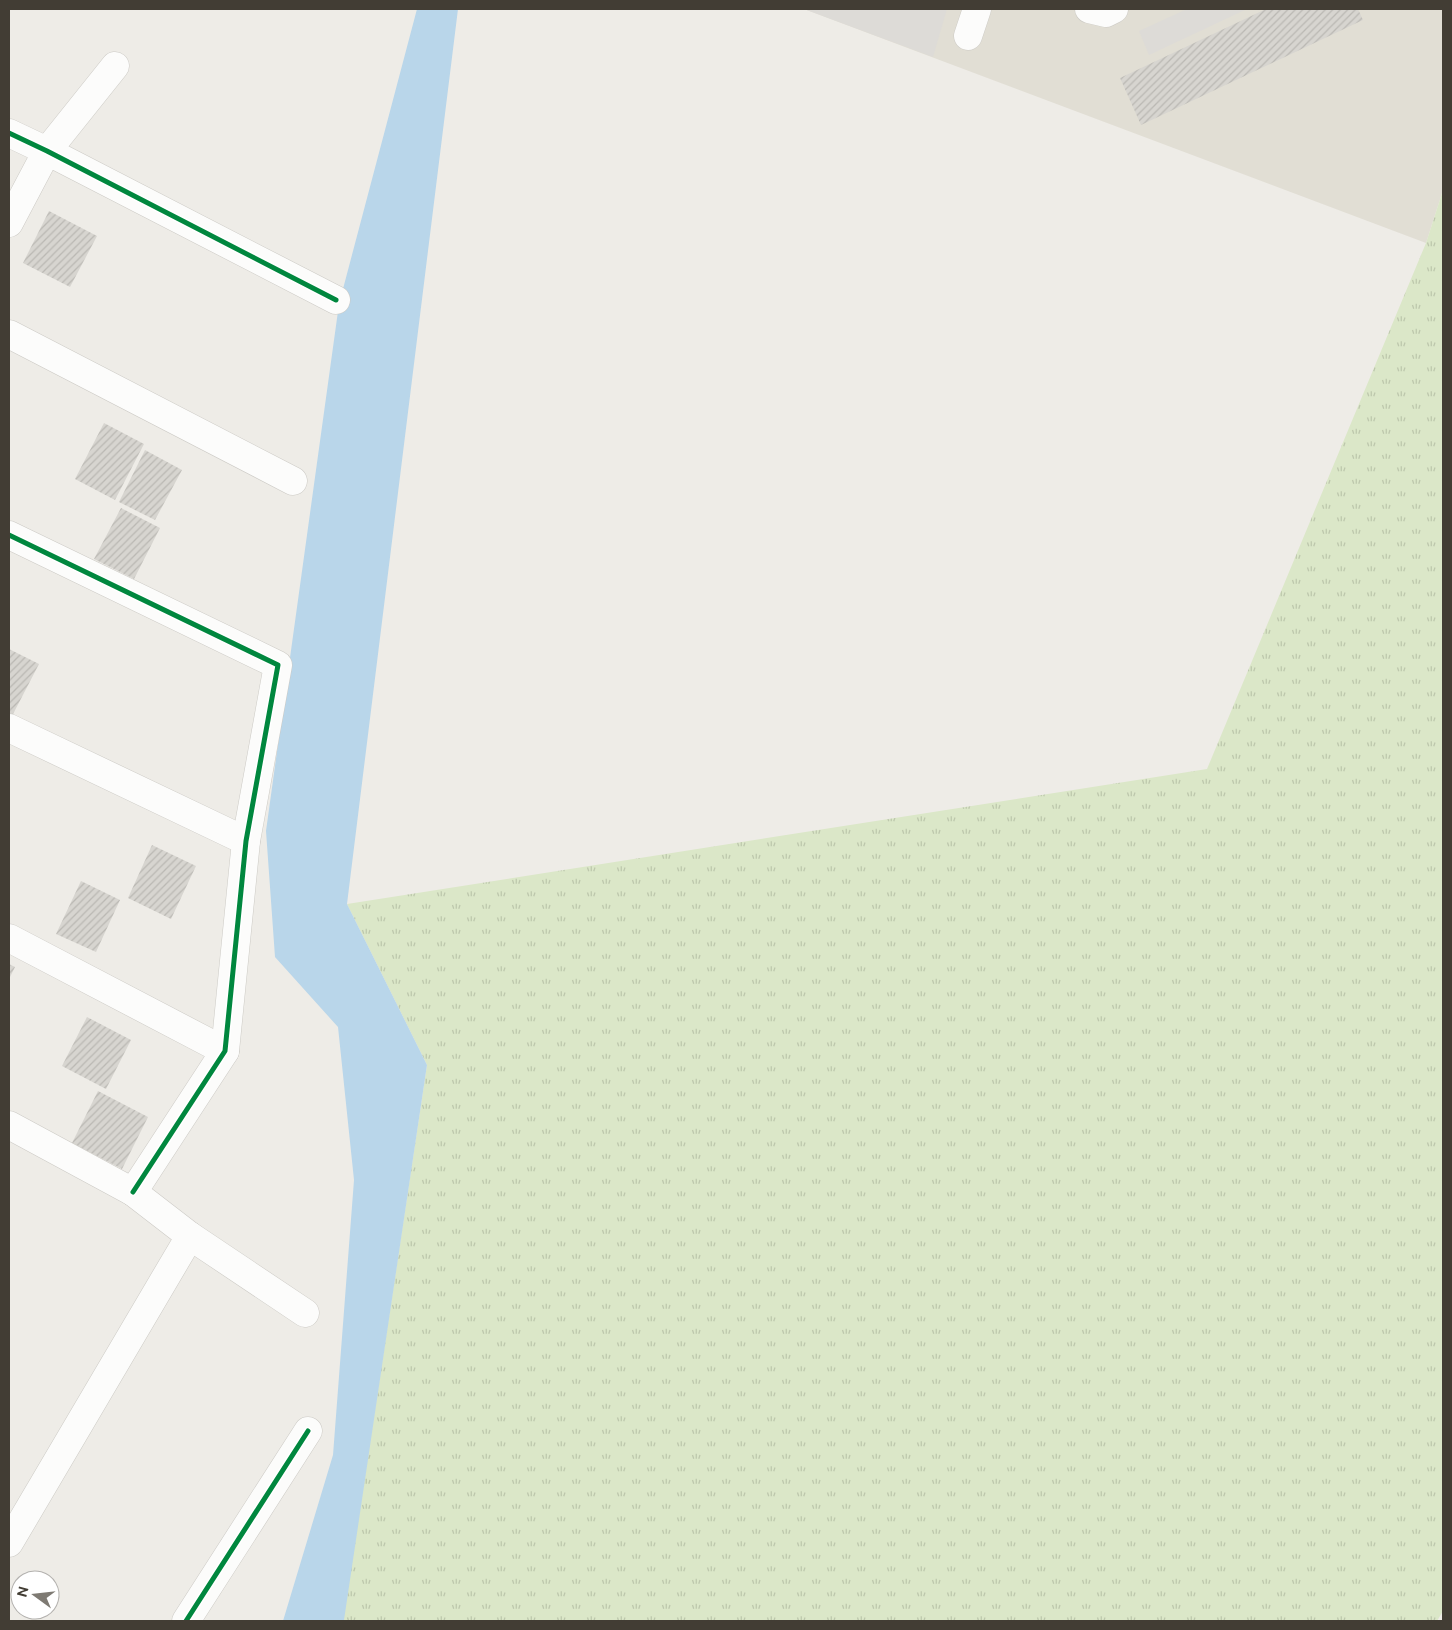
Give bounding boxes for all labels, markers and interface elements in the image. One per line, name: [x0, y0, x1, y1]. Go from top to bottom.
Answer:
north arrow: [10, 1570, 60, 1620]
text: N: [13, 1585, 32, 1599]

